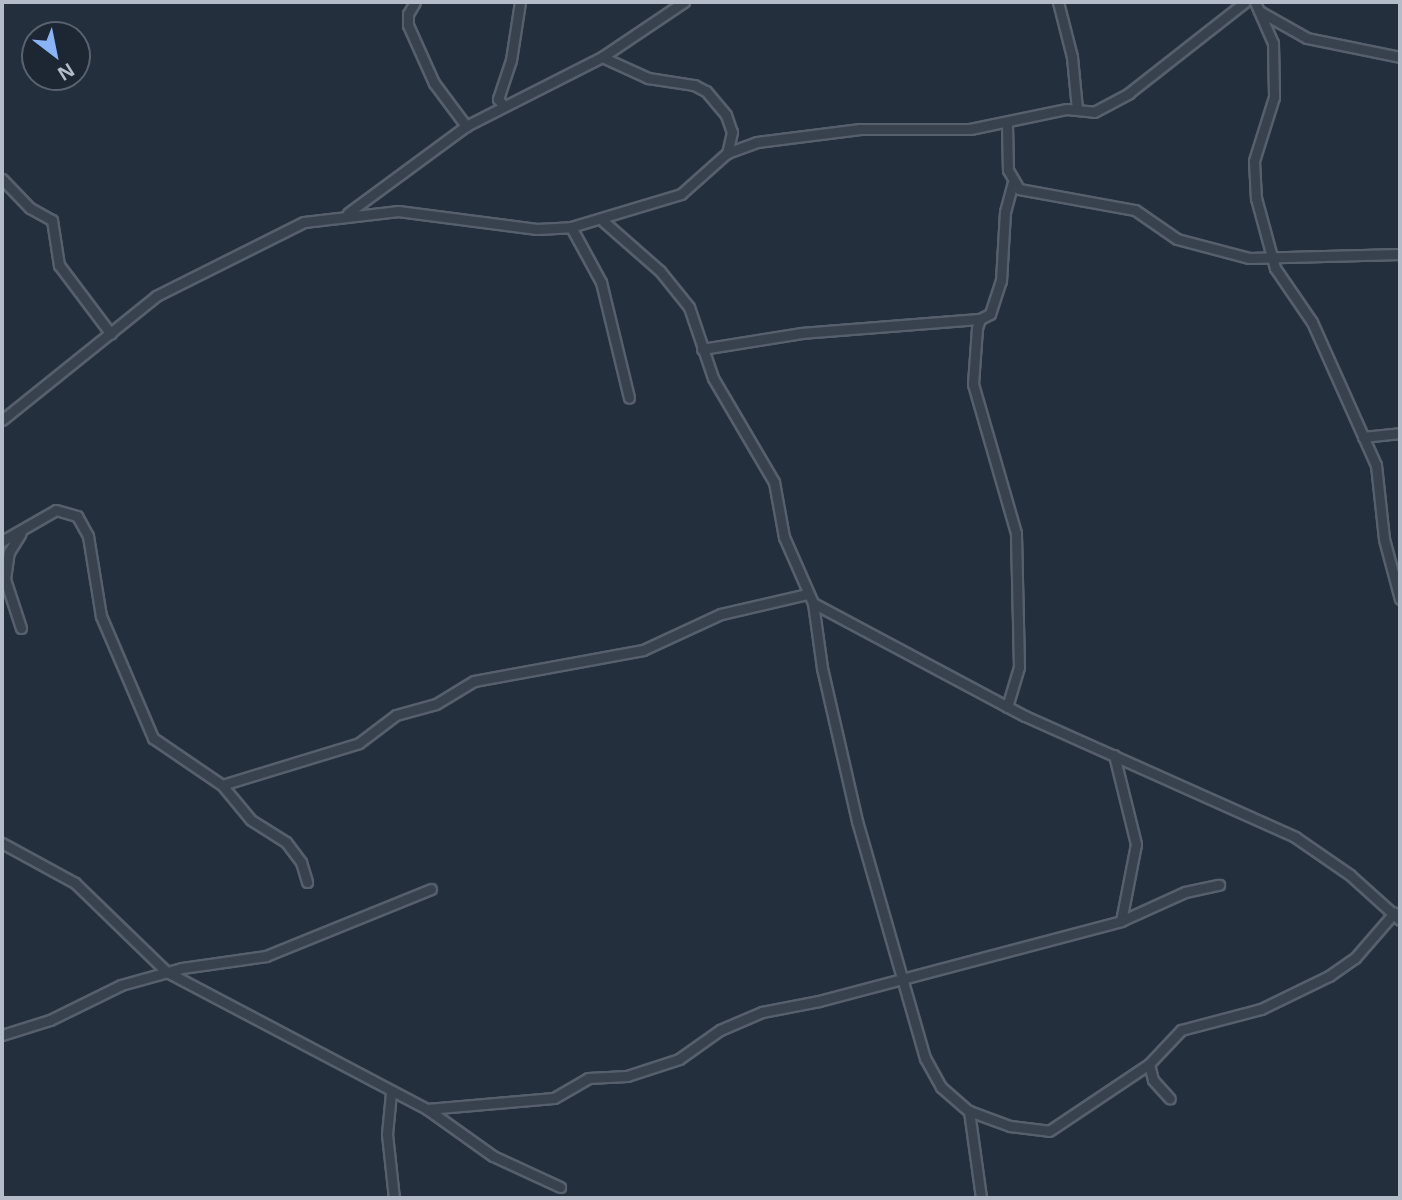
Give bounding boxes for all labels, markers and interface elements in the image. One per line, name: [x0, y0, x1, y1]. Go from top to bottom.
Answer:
north arrow: [21, 21, 91, 91]
text: N: [53, 57, 80, 87]

